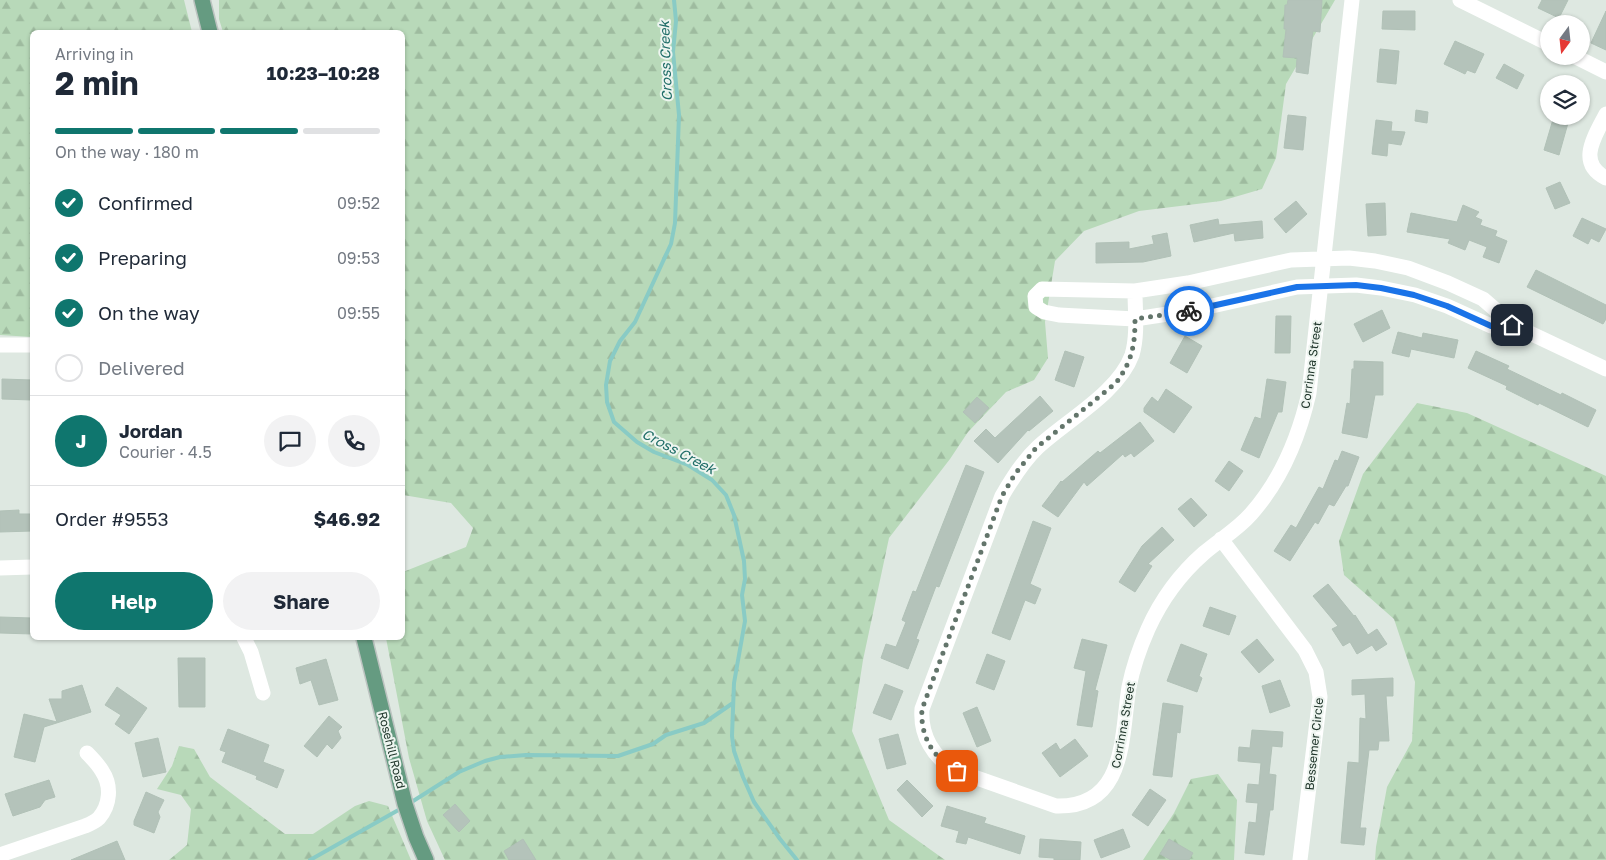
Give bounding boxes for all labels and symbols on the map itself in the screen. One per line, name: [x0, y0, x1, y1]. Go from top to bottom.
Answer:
north arrow: [1540, 15, 1590, 65]
water label: Cross Creek: [655, 18, 675, 102]
courier: [1164, 286, 1214, 336]
pin: [1491, 304, 1533, 346]
street label: Corrinna Street: [1297, 320, 1325, 410]
water label: Cross Creek: [639, 425, 720, 478]
street label: Corrinna Street: [1108, 680, 1138, 770]
street label: Bessemer Circle: [1302, 697, 1326, 791]
street label: Rosehill Road: [375, 710, 409, 790]
pin: [936, 750, 978, 792]

